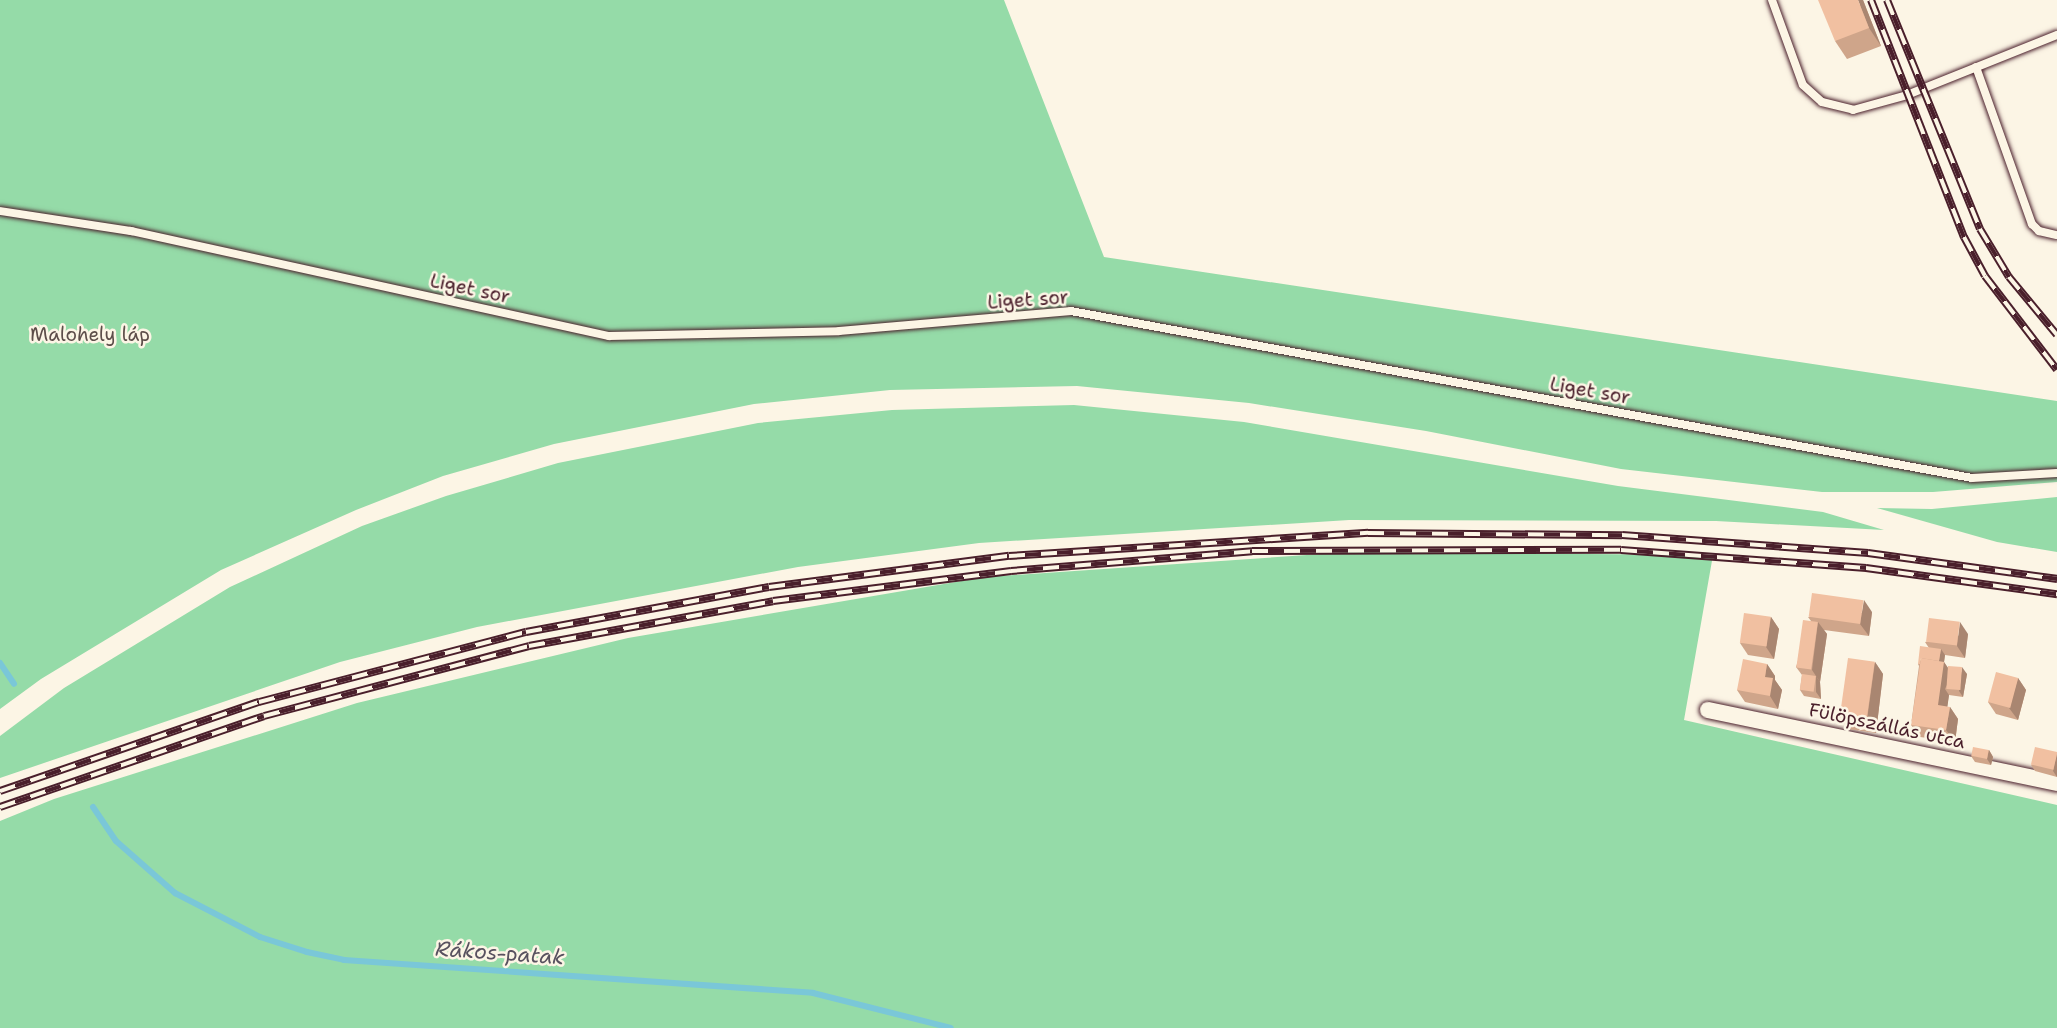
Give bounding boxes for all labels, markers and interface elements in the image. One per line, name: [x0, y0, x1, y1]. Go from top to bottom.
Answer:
street label: Liget sor: [428, 269, 512, 309]
street label: Liget sor: [987, 286, 1069, 314]
park label: Malohely láp: [30, 324, 150, 346]
street label: Liget sor: [1548, 373, 1632, 409]
street label: Fülöpszállás utca: [1807, 698, 1967, 754]
water label: Rákos-patak: [435, 936, 565, 970]

